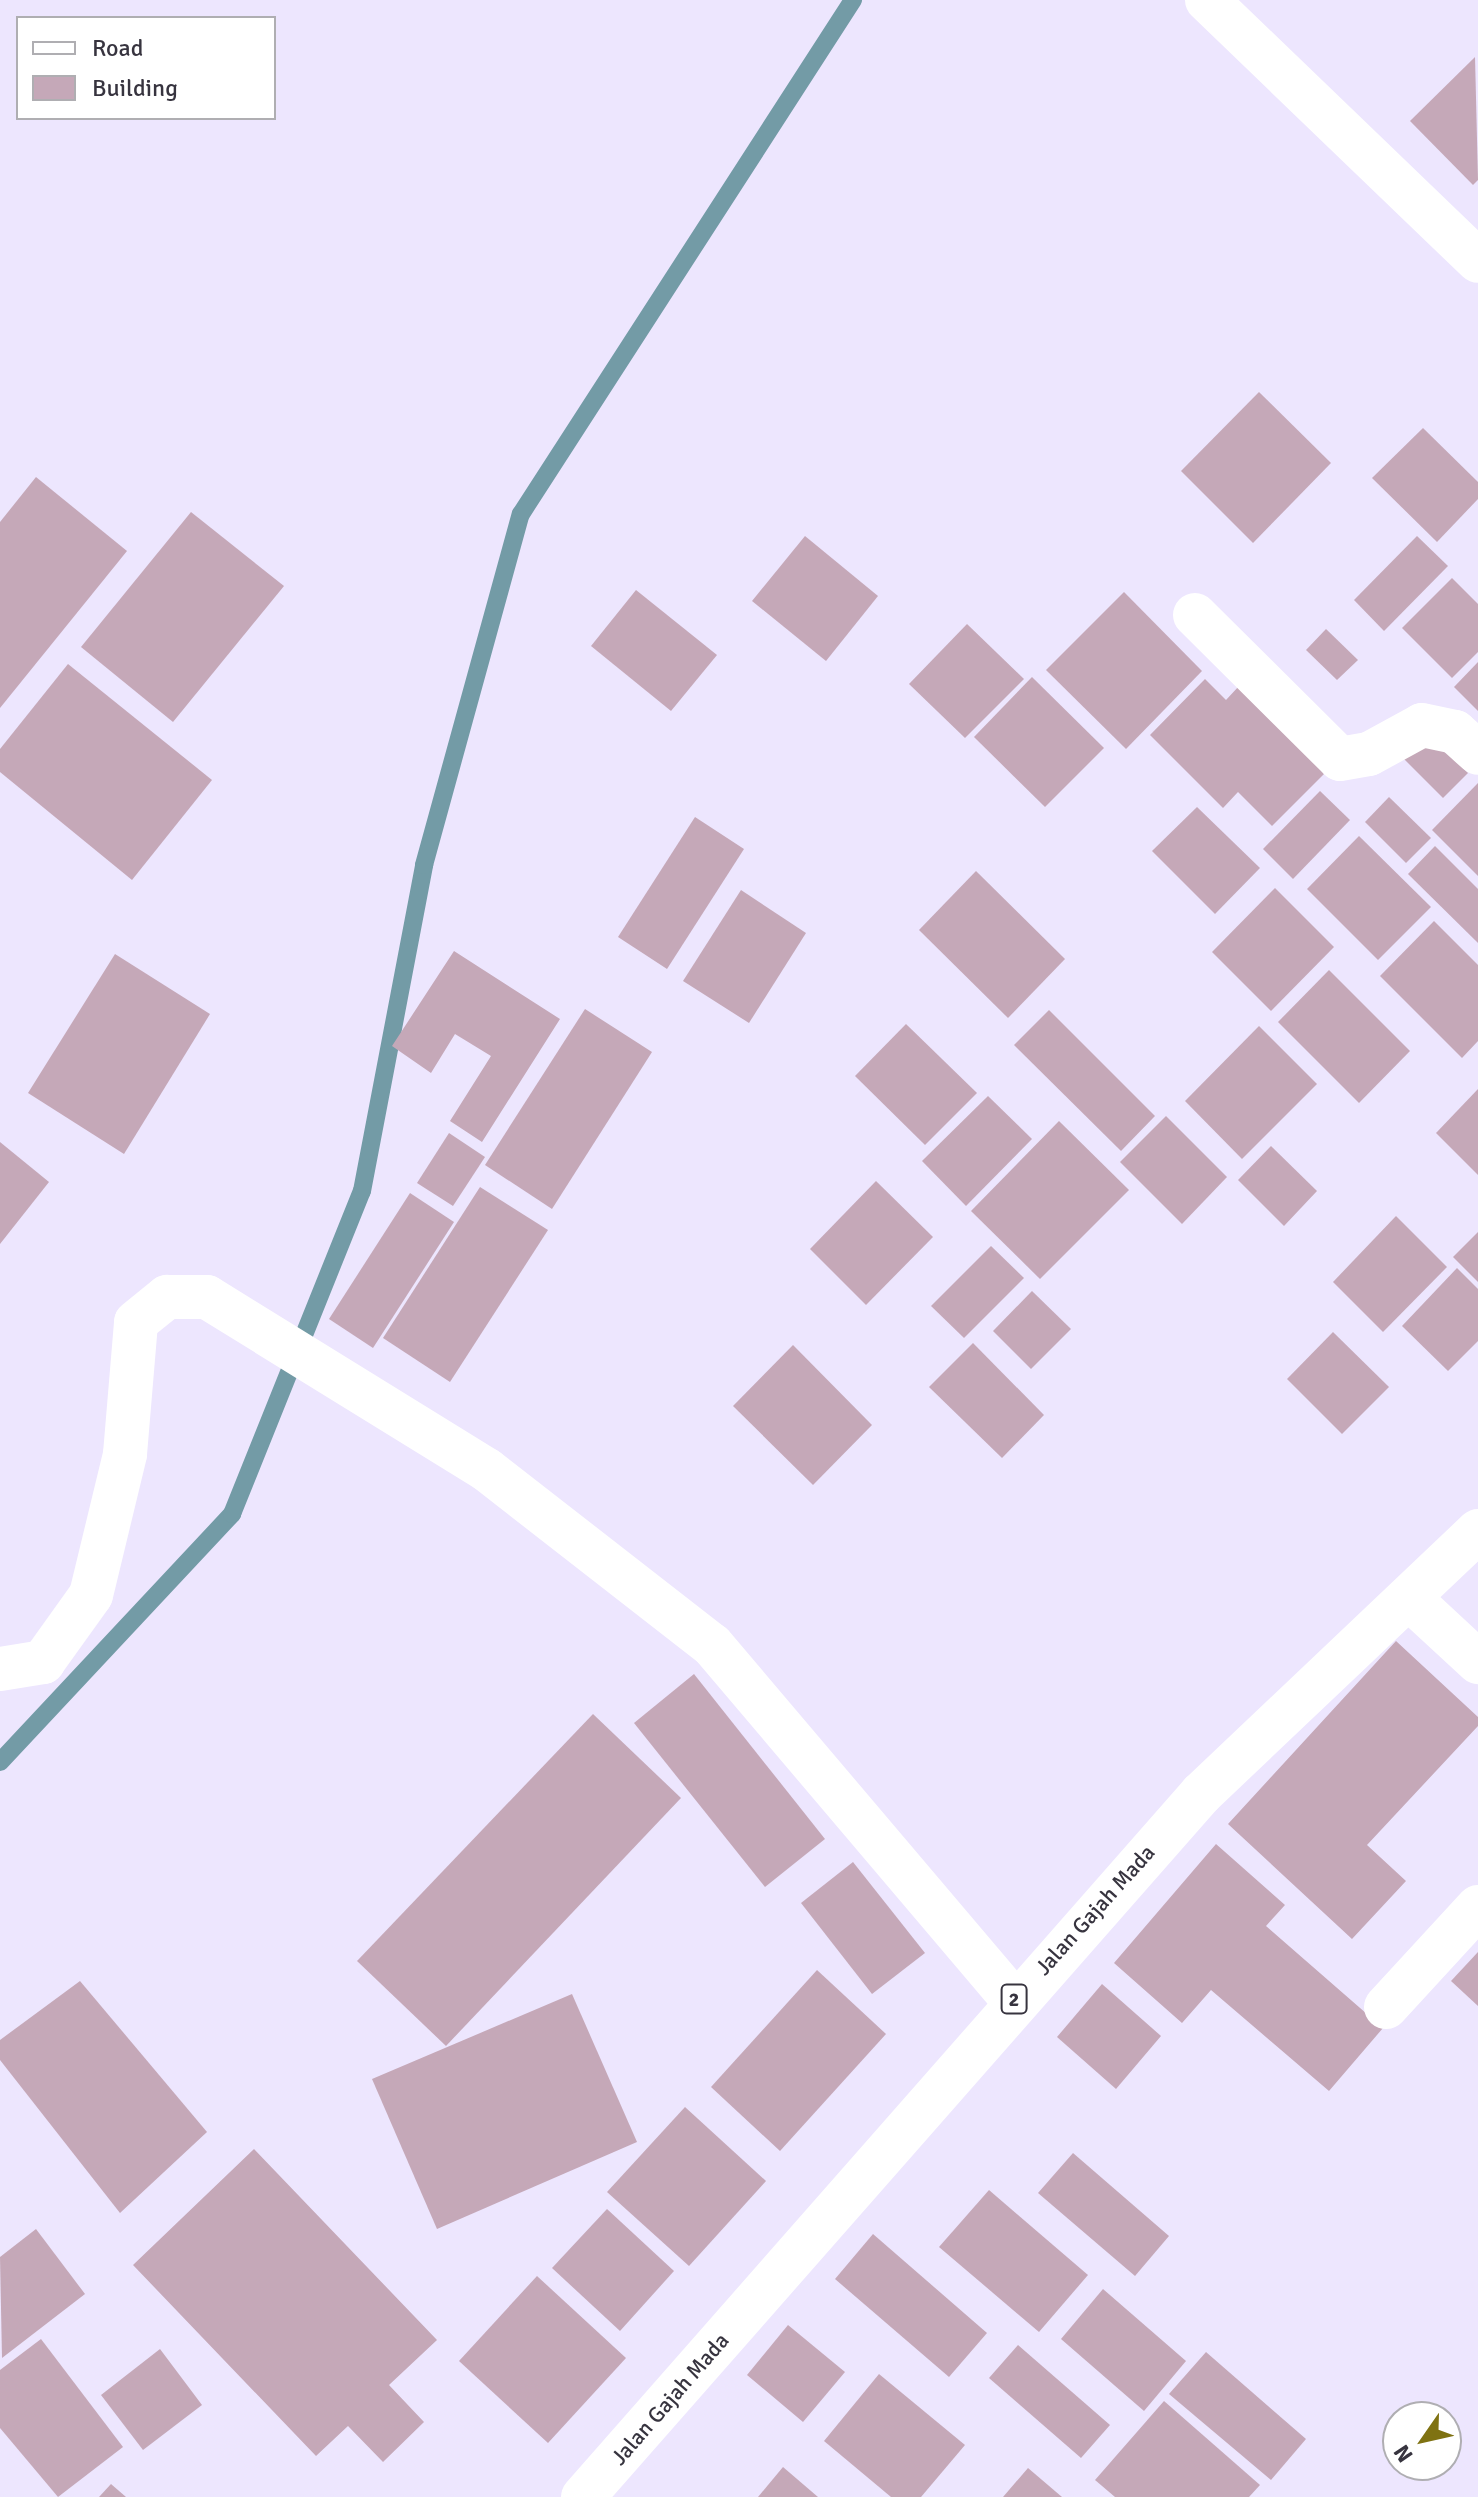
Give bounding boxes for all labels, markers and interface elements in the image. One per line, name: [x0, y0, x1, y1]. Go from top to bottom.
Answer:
legend: [16, 16, 276, 120]
text: Road: [92, 33, 143, 63]
text: Building: [92, 73, 178, 103]
street label: Jalan Gajah Mada: [1030, 1839, 1160, 1981]
road number: 2: [1000, 1983, 1028, 2015]
street label: Jalan Gajah Mada: [606, 2328, 734, 2470]
north arrow: [1382, 2401, 1462, 2481]
text: N: [1388, 2440, 1419, 2467]

